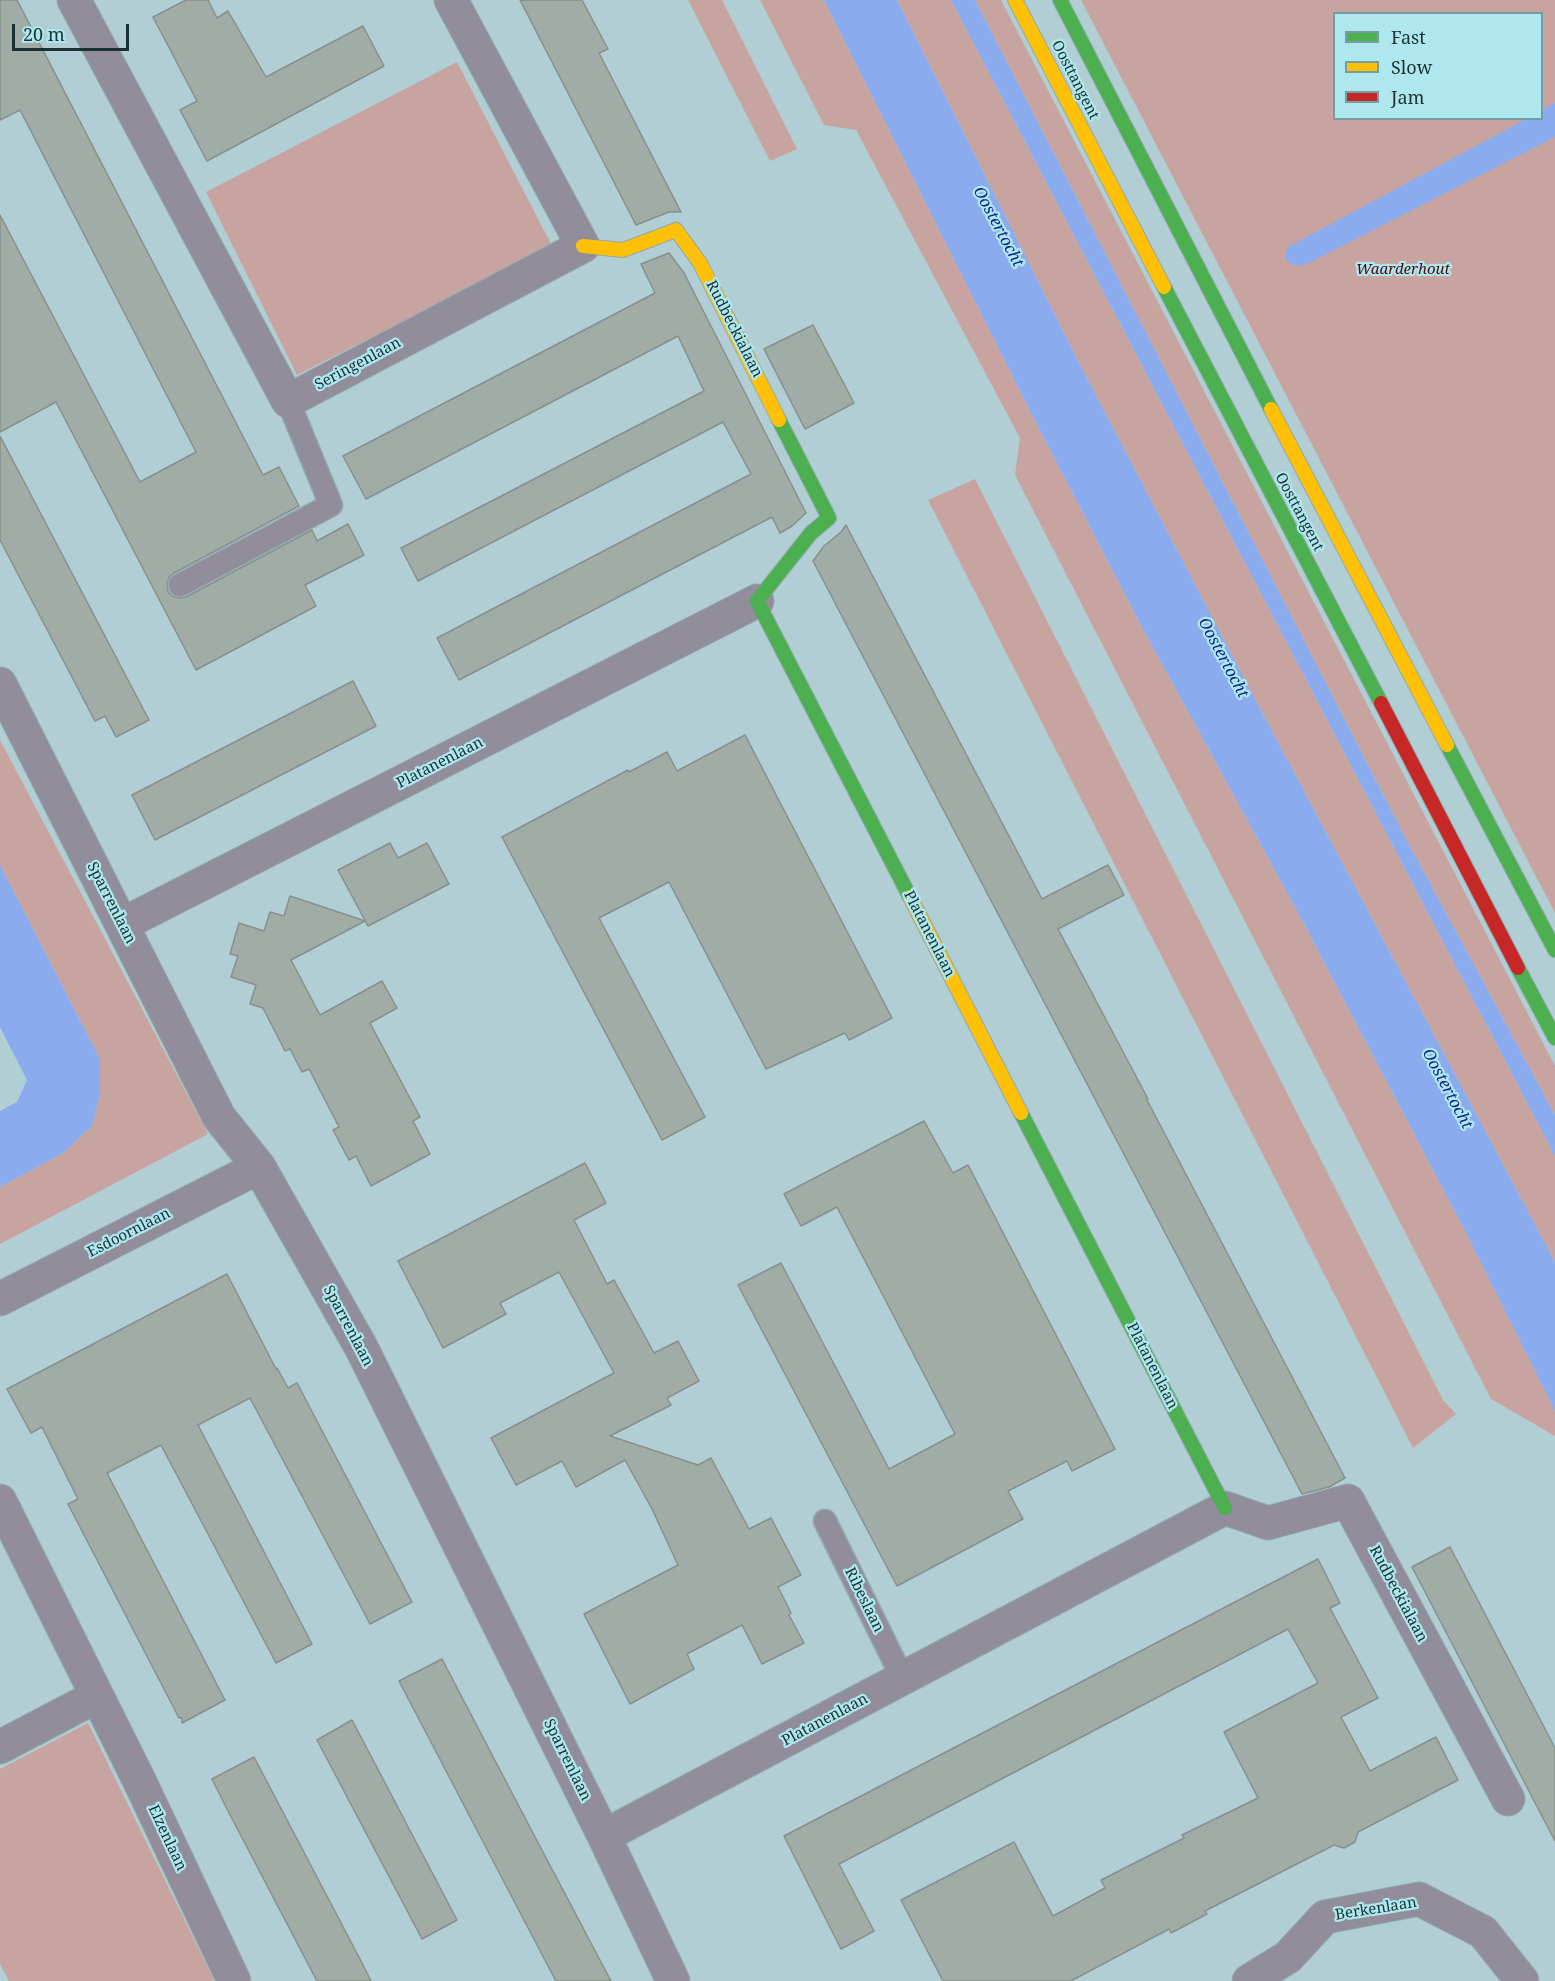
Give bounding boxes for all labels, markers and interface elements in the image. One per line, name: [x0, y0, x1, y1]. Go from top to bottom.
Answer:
scale bar: [15, 12, 132, 50]
legend: [1333, 12, 1543, 120]
text: 20 m: [23, 22, 65, 46]
text: Fast: [1391, 25, 1426, 49]
street label: Oosttangent: [1047, 37, 1103, 123]
text: Slow: [1391, 55, 1432, 79]
text: Jam: [1391, 85, 1425, 109]
water label: Oostertocht: [969, 184, 1027, 270]
park label: Waarderhout: [1356, 261, 1450, 279]
street label: Rudbeckialaan: [702, 278, 766, 380]
street label: Seringenlaan: [312, 334, 404, 394]
street label: Oosttangent: [1271, 470, 1327, 554]
water label: Oostertocht: [1194, 615, 1252, 701]
street label: Platanenlaan: [394, 734, 486, 792]
street label: Sparrenlaan: [83, 859, 139, 947]
street label: Platanenlaan: [900, 888, 958, 980]
water label: Oostertocht: [1418, 1046, 1476, 1132]
street label: Esdoornlaan: [85, 1204, 173, 1262]
street label: Sparrenlaan: [319, 1283, 377, 1369]
street label: Platanenlaan: [1123, 1320, 1181, 1412]
street label: Rudbeckialaan: [1365, 1543, 1431, 1645]
street label: Ribeslaan: [841, 1565, 887, 1635]
street label: Platanenlaan: [779, 1690, 871, 1750]
street label: Sparrenlaan: [539, 1716, 595, 1804]
street label: Elzenlaan: [144, 1802, 190, 1874]
street label: Berkenlaan: [1334, 1894, 1418, 1924]

